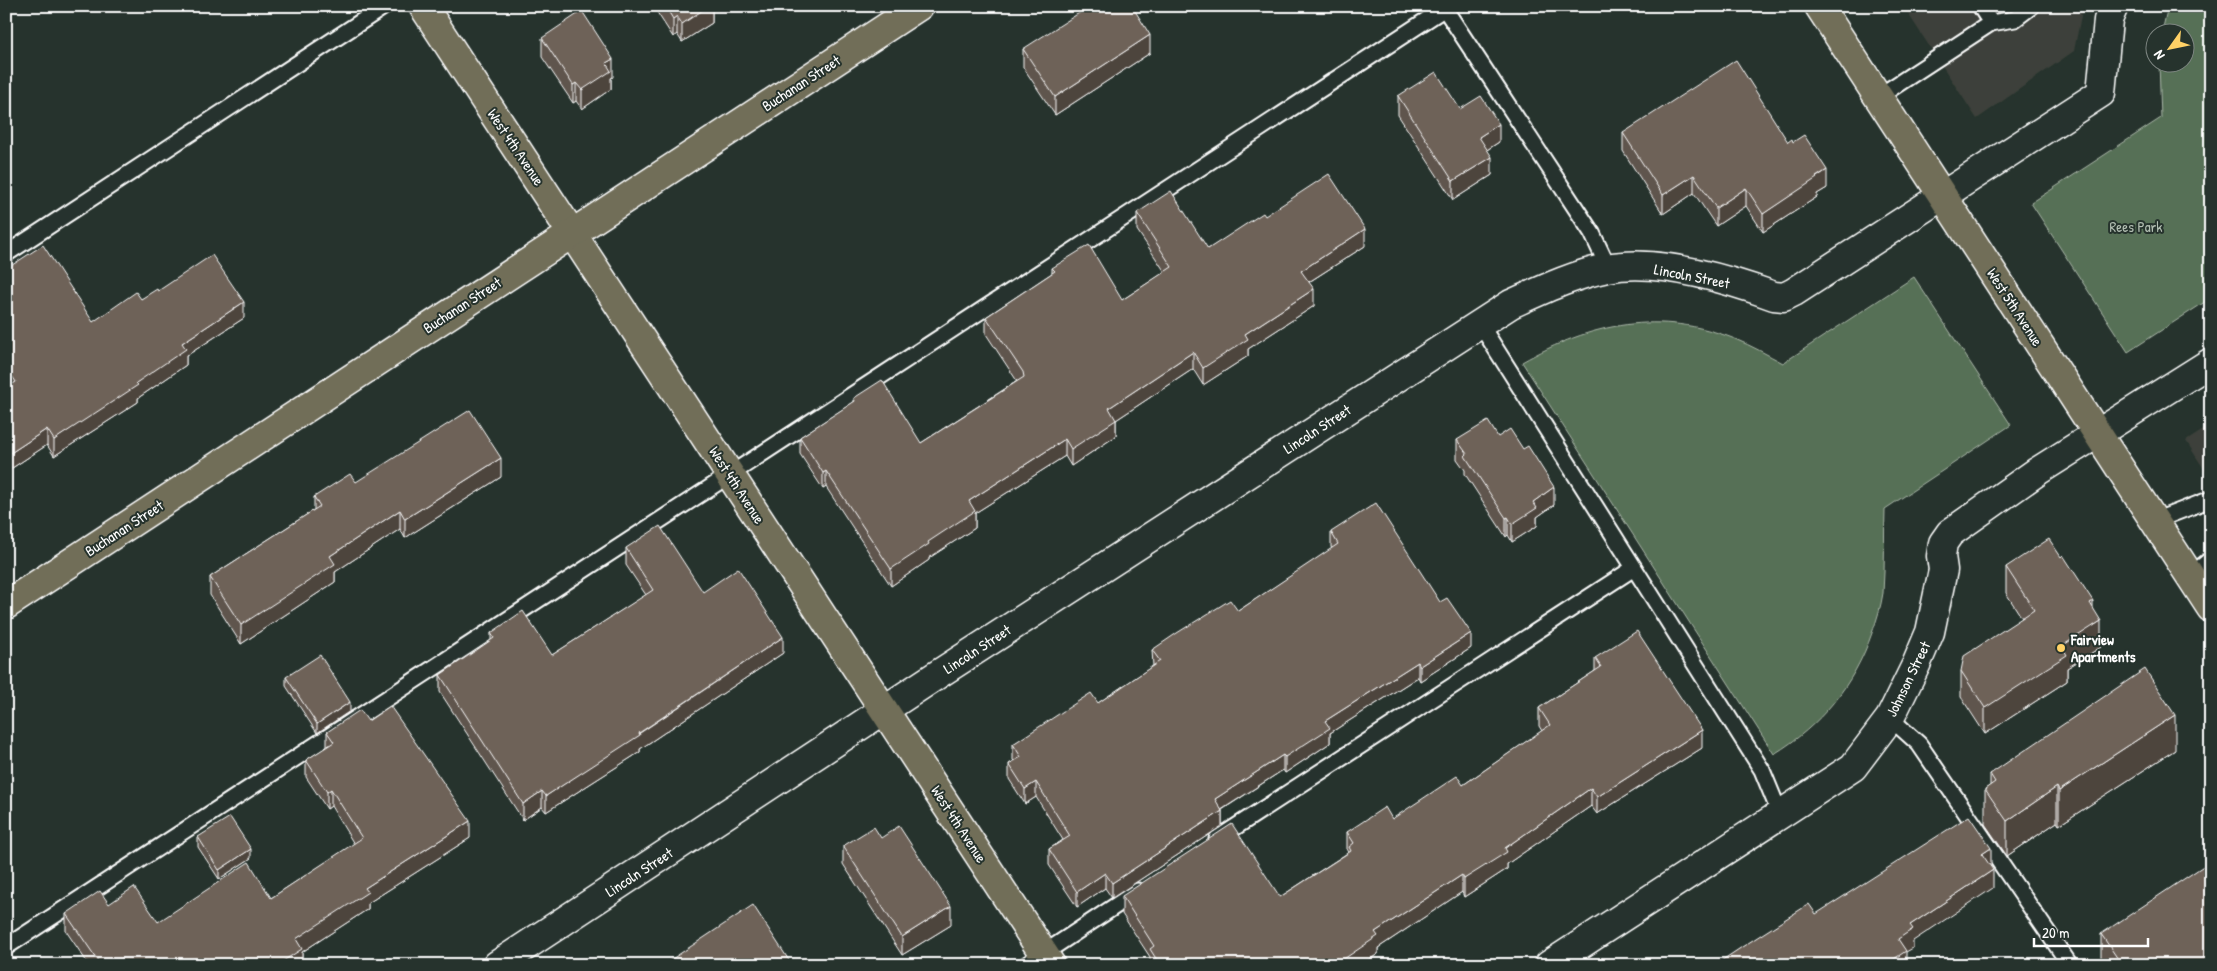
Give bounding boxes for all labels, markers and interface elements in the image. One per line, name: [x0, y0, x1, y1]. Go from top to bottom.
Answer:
north arrow: [2144, 22, 2194, 72]
text: N: [2148, 47, 2169, 64]
street label: Buchanan Street: [758, 49, 845, 116]
street label: West 4th Avenue: [483, 105, 549, 189]
park label: Rees Park: [2109, 216, 2163, 237]
street label: Lincoln Street: [1652, 258, 1732, 294]
street label: West 5th Avenue: [1982, 264, 2048, 350]
street label: Buchanan Street: [419, 271, 506, 338]
street label: Lincoln Street: [1279, 399, 1356, 459]
street label: West 4th Avenue: [704, 442, 770, 528]
street label: Buchanan Street: [81, 494, 168, 561]
street label: Lincoln Street: [939, 619, 1016, 679]
place label: Fairview Apartments: [2070, 629, 2136, 668]
street label: Johnson Street: [1881, 637, 1936, 720]
marker: Fairview Apartments: [2055, 642, 2067, 654]
street label: West 4th Avenue: [926, 781, 992, 867]
street label: Lincoln Street: [601, 842, 678, 902]
scale bar: [2034, 916, 2148, 948]
text: 20 m: [2042, 922, 2069, 943]

